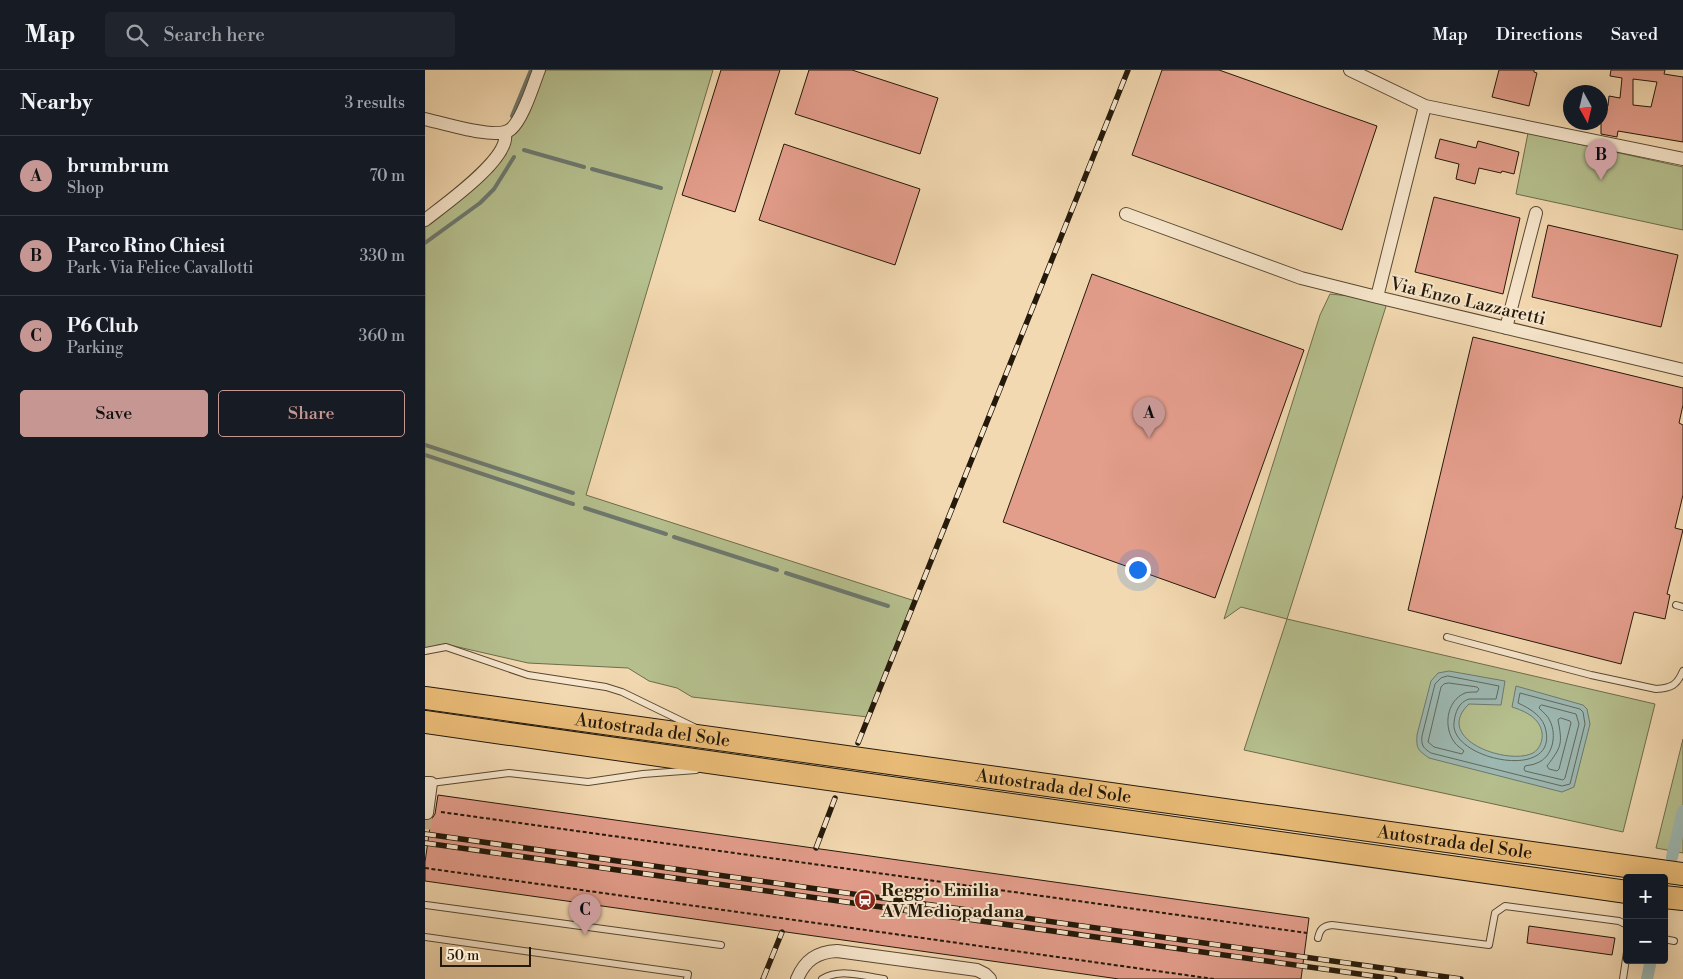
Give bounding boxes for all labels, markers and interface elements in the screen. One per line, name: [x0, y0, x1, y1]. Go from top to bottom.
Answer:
search box: [105, 12, 455, 57]
text: Map: [25, 20, 75, 50]
icon: search: [123, 21, 151, 49]
text: Search here: [163, 23, 265, 47]
text: Map: [1432, 23, 1468, 46]
text: Directions: [1496, 23, 1583, 46]
text: Saved: [1611, 23, 1658, 46]
north arrow: [1563, 85, 1608, 130]
text: Nearby: [20, 90, 93, 116]
text: 3 results: [344, 93, 405, 113]
pin: B: [1585, 139, 1617, 180]
text: brumbrum: [67, 154, 169, 178]
text: A: [30, 166, 42, 186]
text: 70 m: [369, 166, 405, 186]
text: Shop: [67, 178, 104, 198]
text: Parco Rino Chiesi: [67, 234, 225, 258]
text: B: [30, 246, 42, 266]
text: 330 m: [359, 246, 405, 266]
text: Park · Via Felice Cavallotti: [67, 258, 254, 278]
street label: Via Enzo Lazzaretti: [1387, 272, 1548, 331]
text: P6 Club: [67, 314, 139, 338]
text: C: [30, 326, 42, 346]
text: 360 m: [359, 326, 405, 346]
text: Parking: [67, 338, 123, 358]
button: Save: [20, 390, 208, 437]
button: Share: [218, 390, 405, 437]
pin: A: [1133, 397, 1165, 438]
your location: [1125, 557, 1151, 583]
street label: Autostrada del Sole: [573, 708, 732, 753]
street label: Autostrada del Sole: [974, 764, 1133, 809]
street label: Autostrada del Sole: [1375, 820, 1534, 865]
map controls: [1623, 874, 1668, 964]
button: +: [1623, 874, 1668, 919]
place label: Reggio Emilia AV Mediopadana: [880, 879, 1024, 923]
station icon: Reggio Emilia AV Mediopadana: [853, 888, 877, 912]
pin: C: [569, 894, 601, 935]
button: −: [1623, 919, 1668, 964]
scale bar: [440, 944, 531, 967]
text: 50 m: [447, 947, 479, 965]

